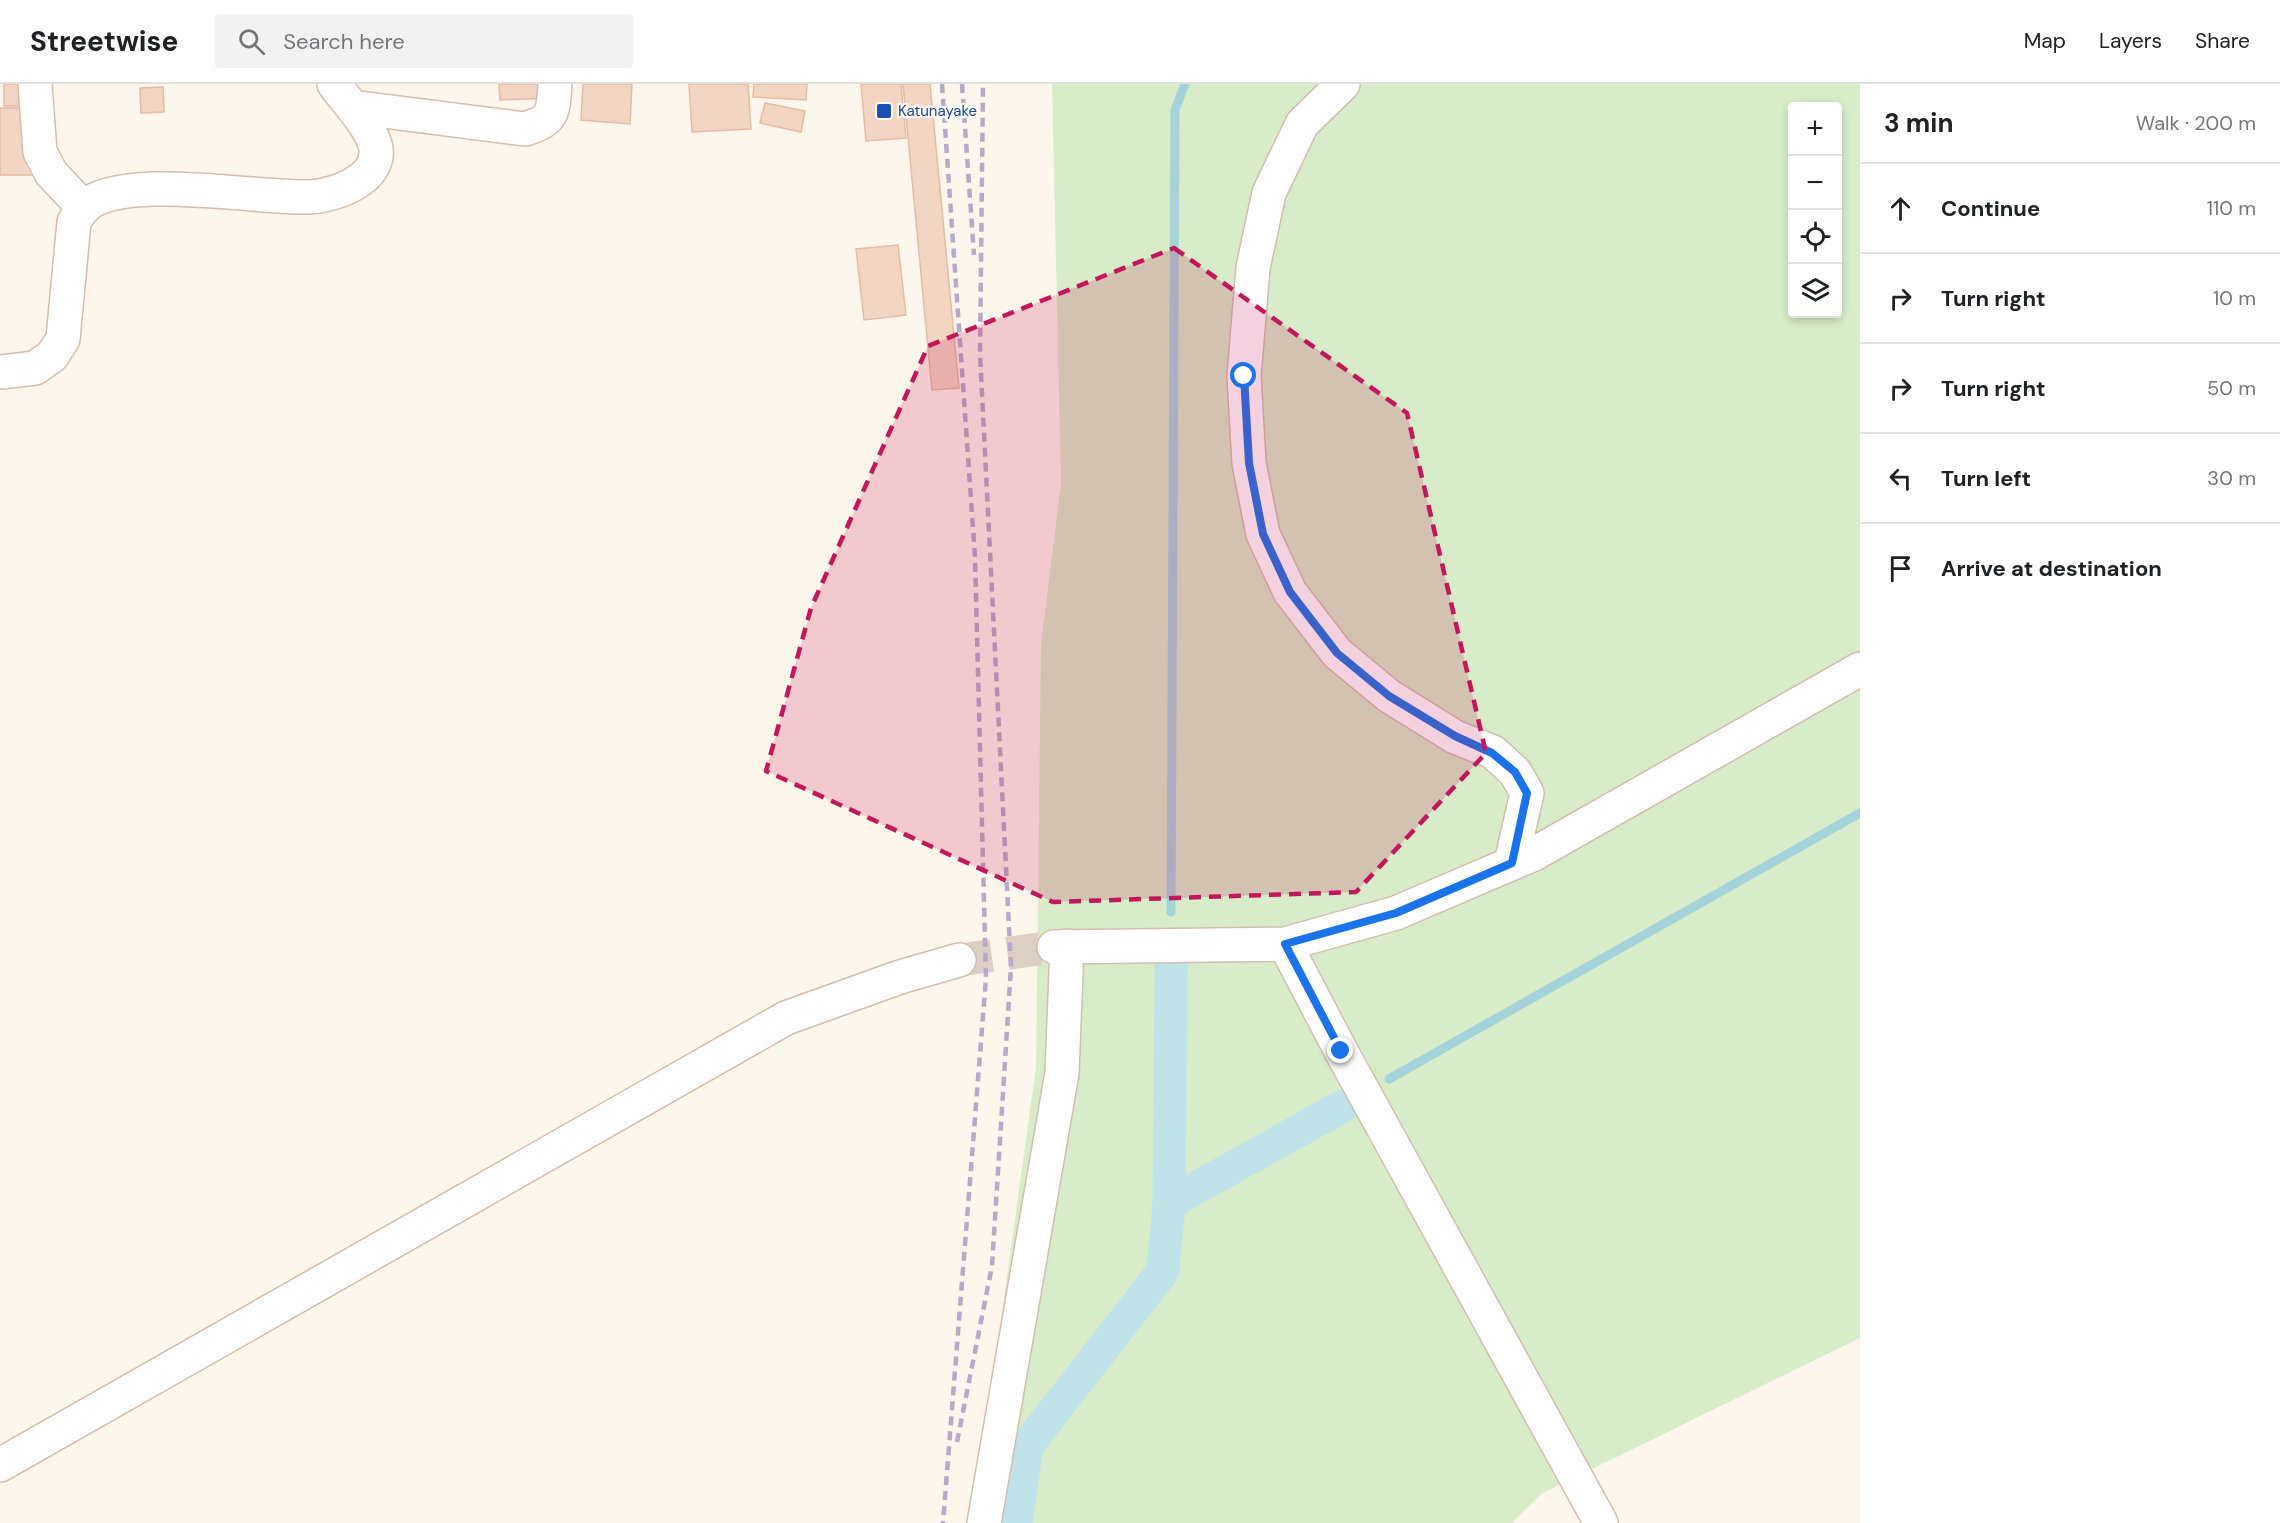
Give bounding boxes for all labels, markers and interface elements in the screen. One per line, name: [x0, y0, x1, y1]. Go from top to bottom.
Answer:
search box: [214, 14, 634, 68]
text: Streetwise: [30, 23, 178, 60]
icon: search: [235, 25, 268, 58]
text: Search here: [283, 27, 405, 56]
text: Map: [2024, 27, 2066, 55]
text: Layers: [2099, 27, 2162, 55]
text: Share: [2195, 27, 2250, 55]
place label: Katunayake: [898, 101, 977, 121]
marker: Katunayake: [875, 102, 893, 120]
map controls: [1788, 102, 1842, 318]
button: +: [1788, 102, 1842, 156]
text: 3 min: [1884, 106, 1953, 140]
text: Walk · 200 m: [2136, 110, 2256, 136]
button: −: [1788, 156, 1842, 210]
icon: ahead: [1884, 192, 1917, 225]
text: Continue: [1941, 194, 2040, 223]
text: 110 m: [2207, 195, 2256, 221]
button: locate: [1788, 210, 1842, 264]
button: layers: [1788, 264, 1842, 318]
icon: right: [1884, 282, 1917, 315]
text: Turn right: [1941, 284, 2046, 313]
text: 10 m: [2213, 285, 2256, 311]
route start: [1230, 362, 1256, 388]
icon: right: [1884, 372, 1917, 405]
text: Turn right: [1941, 374, 2046, 403]
text: 50 m: [2207, 375, 2256, 401]
icon: left: [1884, 462, 1917, 495]
text: Turn left: [1941, 464, 2031, 493]
text: 30 m: [2207, 465, 2256, 491]
icon: arrive: [1884, 552, 1917, 585]
text: Arrive at destination: [1941, 554, 2162, 583]
route end: [1327, 1037, 1353, 1063]

